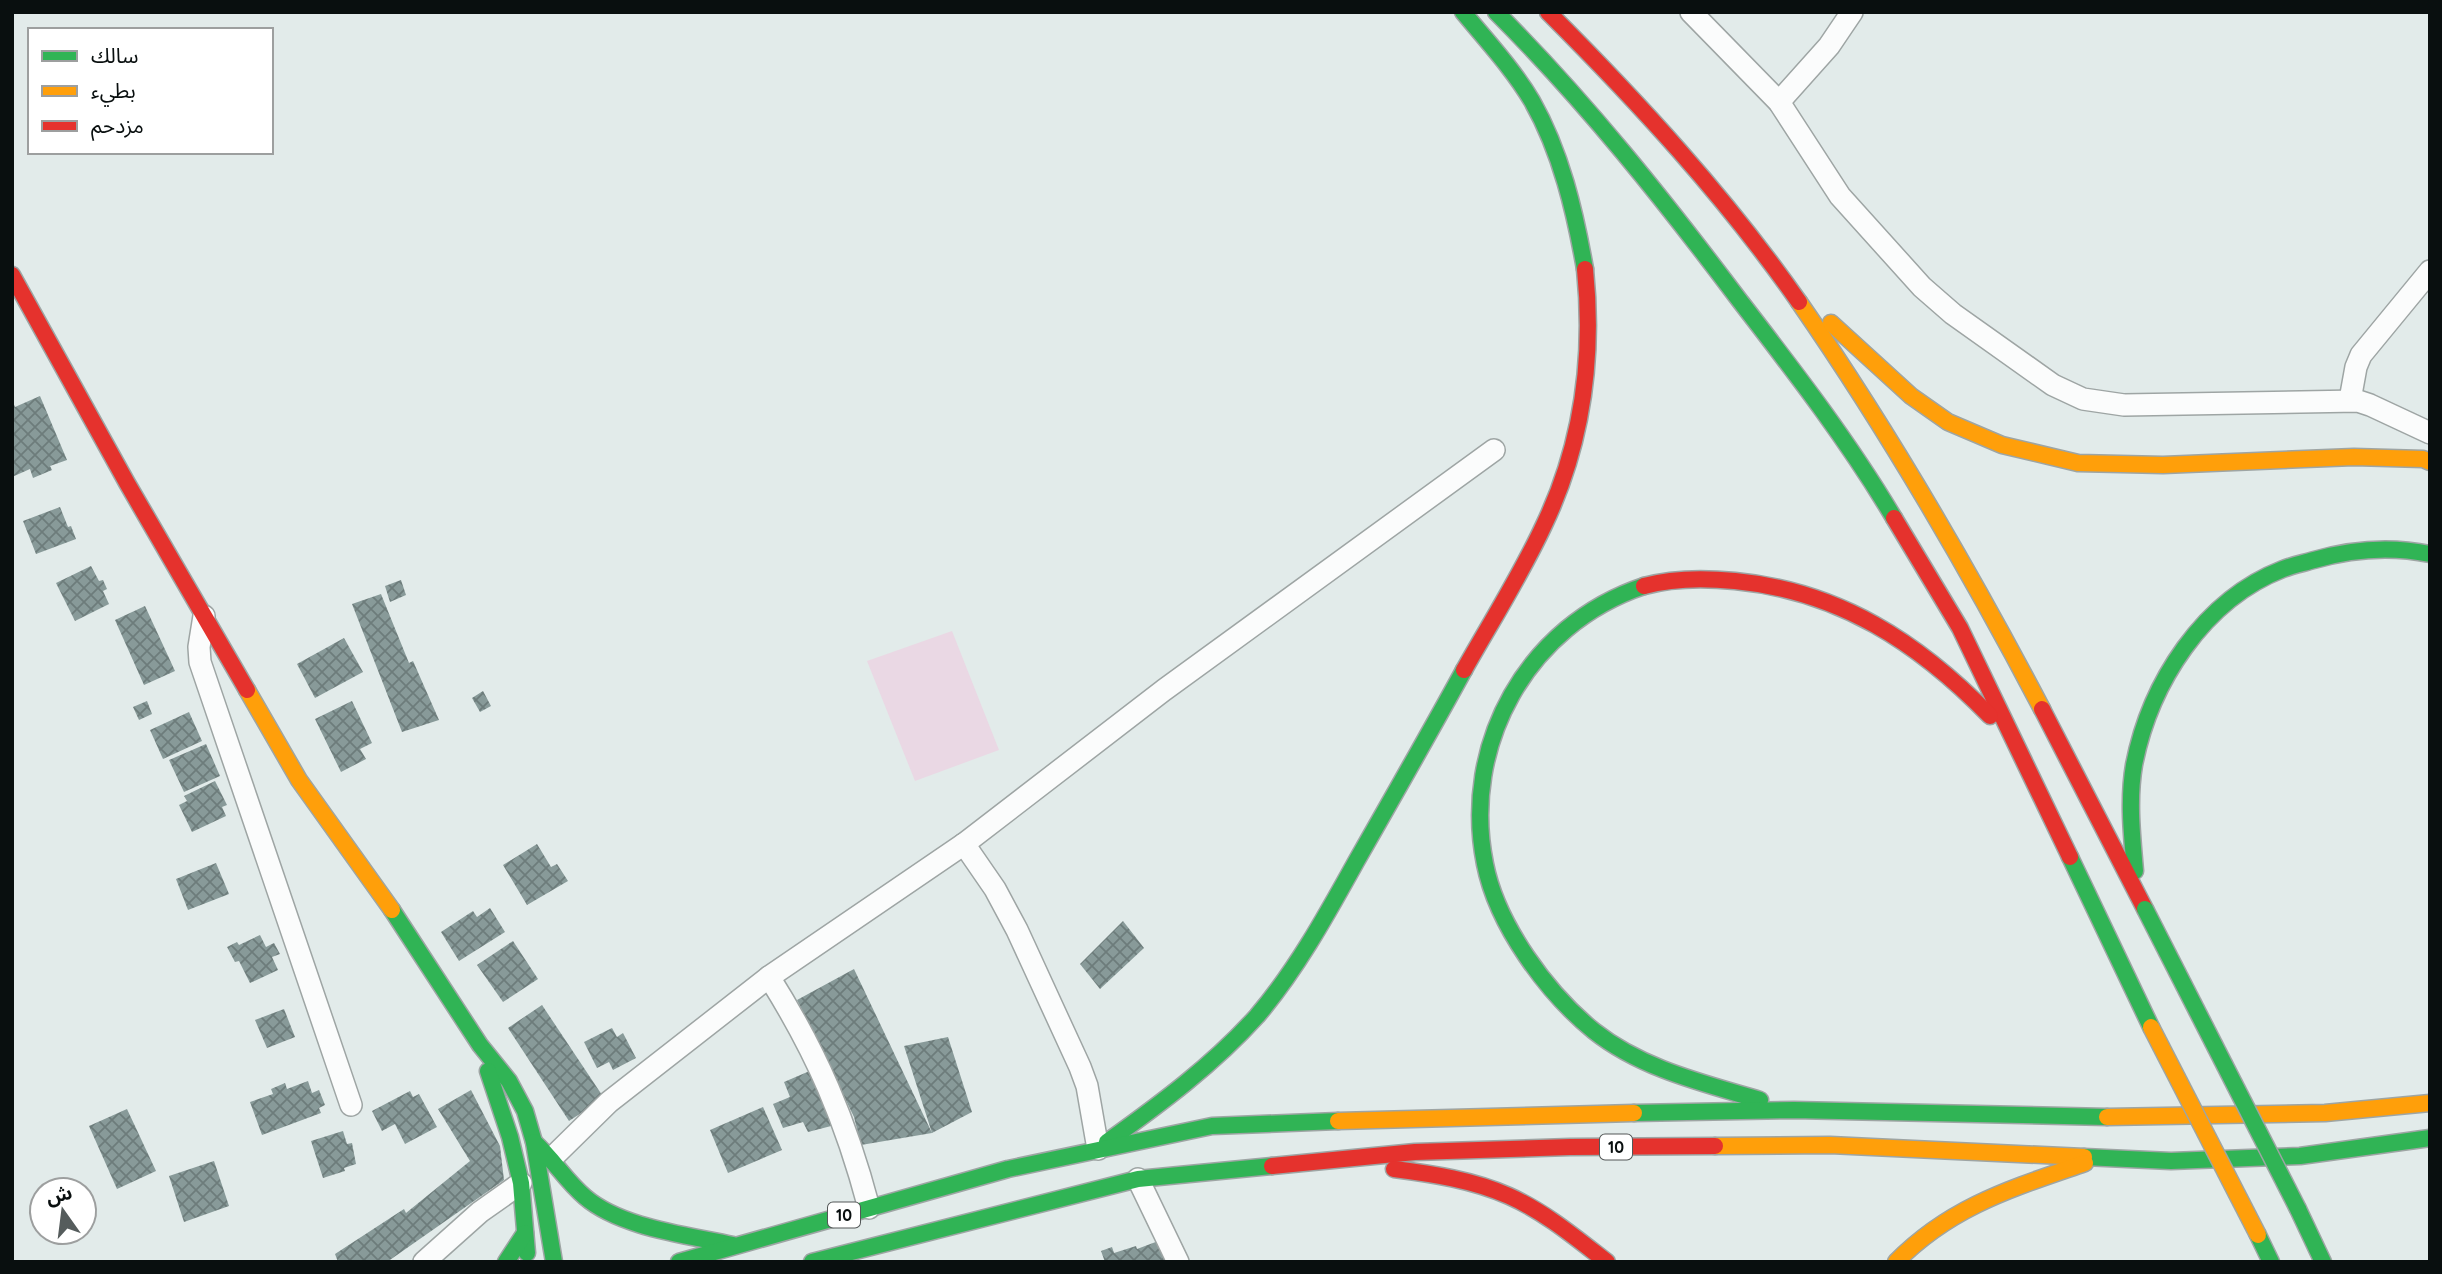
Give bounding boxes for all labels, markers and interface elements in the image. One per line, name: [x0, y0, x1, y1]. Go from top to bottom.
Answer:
legend: [28, 28, 273, 154]
text: سالك: [91, 42, 138, 68]
text: بطيء: [91, 77, 136, 107]
text: مزدحم: [91, 112, 144, 141]
road number: 10: [1600, 1134, 1632, 1160]
north arrow: [28, 1176, 98, 1246]
text: ش: [43, 1180, 74, 1209]
road number: 10: [828, 1203, 860, 1228]

